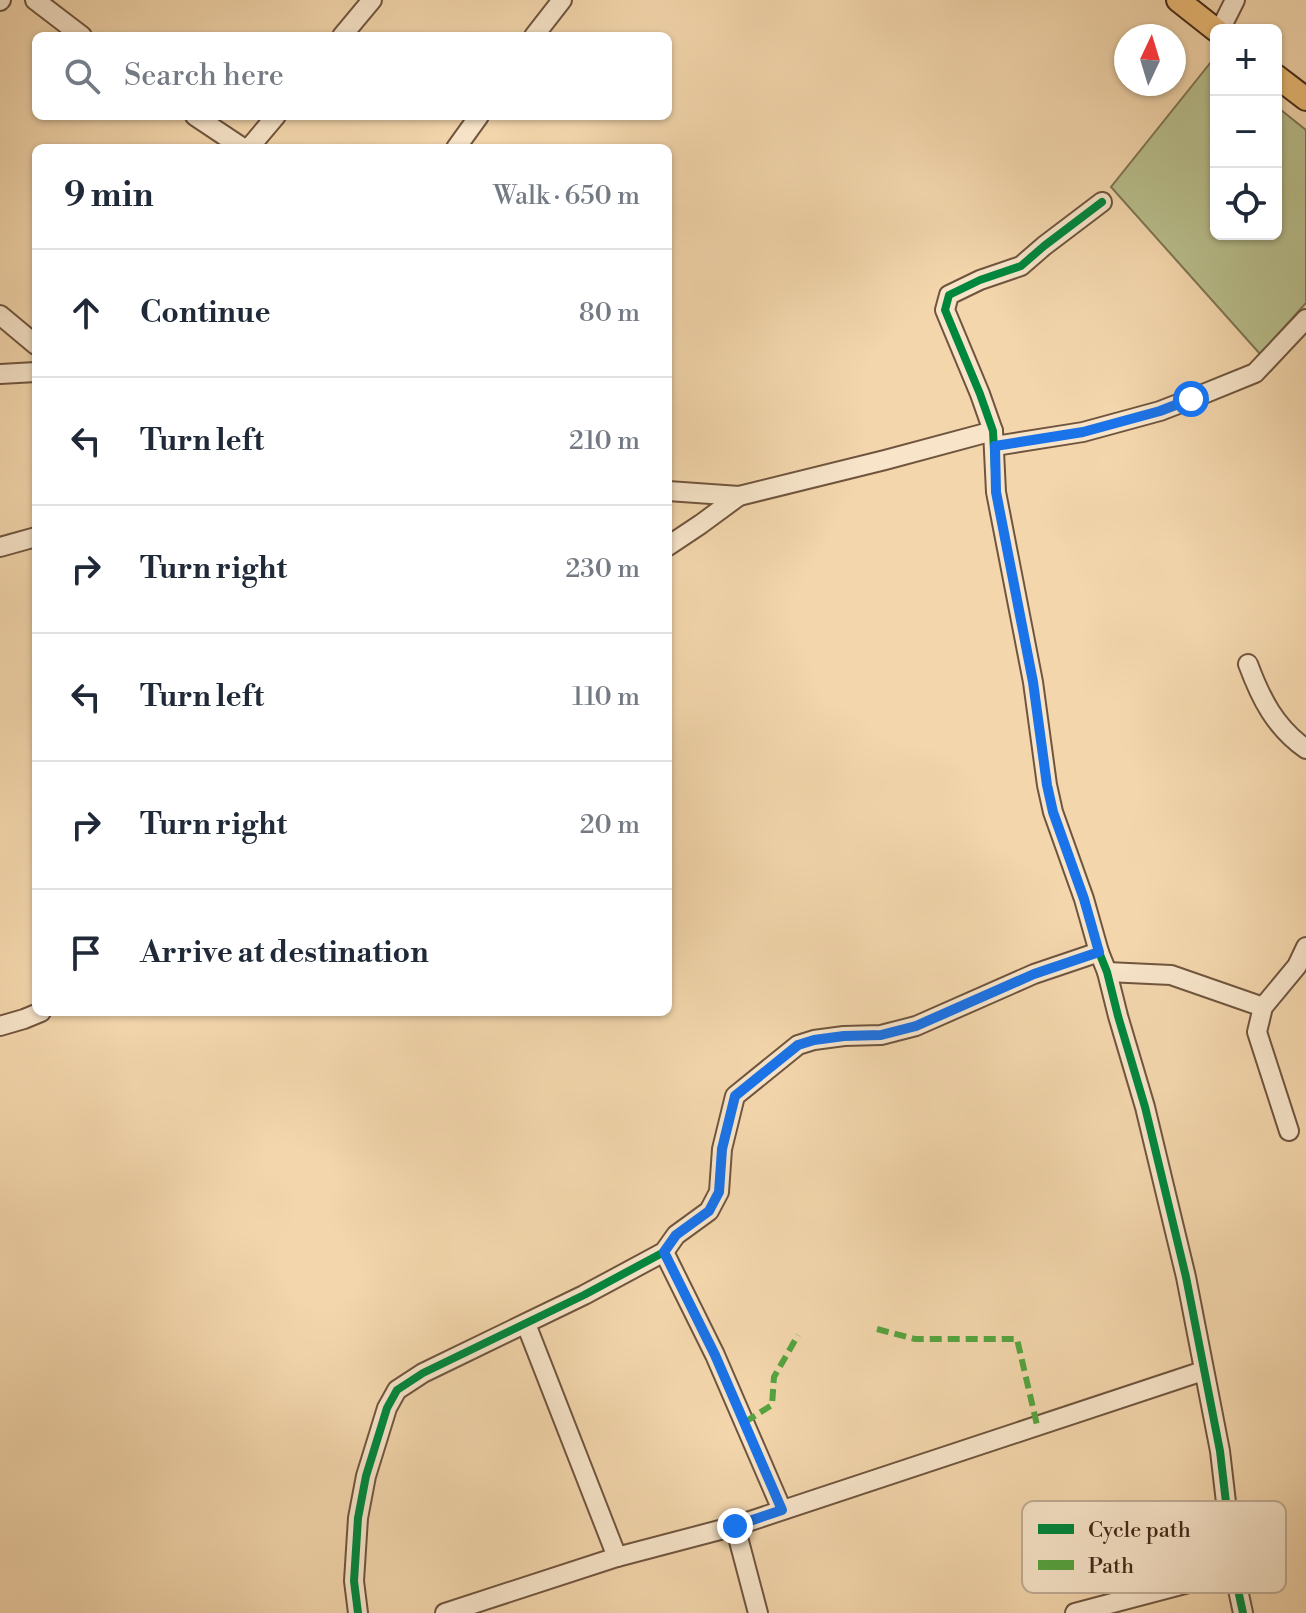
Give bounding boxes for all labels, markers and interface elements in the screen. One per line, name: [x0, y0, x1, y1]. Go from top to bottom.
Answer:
north arrow: [1114, 24, 1186, 96]
map controls: [1210, 24, 1282, 240]
button: +: [1210, 24, 1282, 96]
search box: [32, 32, 672, 120]
icon: search: [60, 54, 104, 98]
text: Search here: [124, 57, 284, 95]
button: −: [1210, 96, 1282, 168]
button: locate: [1210, 168, 1282, 240]
text: 9 min: [64, 175, 154, 217]
text: Walk · 650 m: [493, 180, 640, 212]
icon: ahead: [64, 291, 108, 335]
text: Continue: [140, 294, 271, 332]
text: 80 m: [579, 297, 640, 329]
route start: [1173, 381, 1209, 417]
icon: left: [64, 419, 108, 463]
text: Turn left: [140, 422, 264, 460]
text: 210 m: [569, 425, 640, 457]
icon: right: [64, 547, 108, 591]
text: Turn right: [140, 550, 287, 588]
text: 230 m: [565, 553, 640, 585]
icon: left: [64, 675, 108, 719]
text: Turn left: [140, 678, 264, 716]
text: 110 m: [572, 681, 640, 713]
icon: right: [64, 803, 108, 847]
text: Turn right: [140, 806, 287, 844]
text: 20 m: [580, 809, 640, 841]
icon: arrive: [64, 931, 108, 975]
text: Arrive at destination: [140, 934, 429, 972]
legend: [1022, 1501, 1286, 1593]
route end: [717, 1508, 753, 1544]
text: Cycle path: [1088, 1517, 1191, 1544]
text: Path: [1088, 1553, 1134, 1580]

